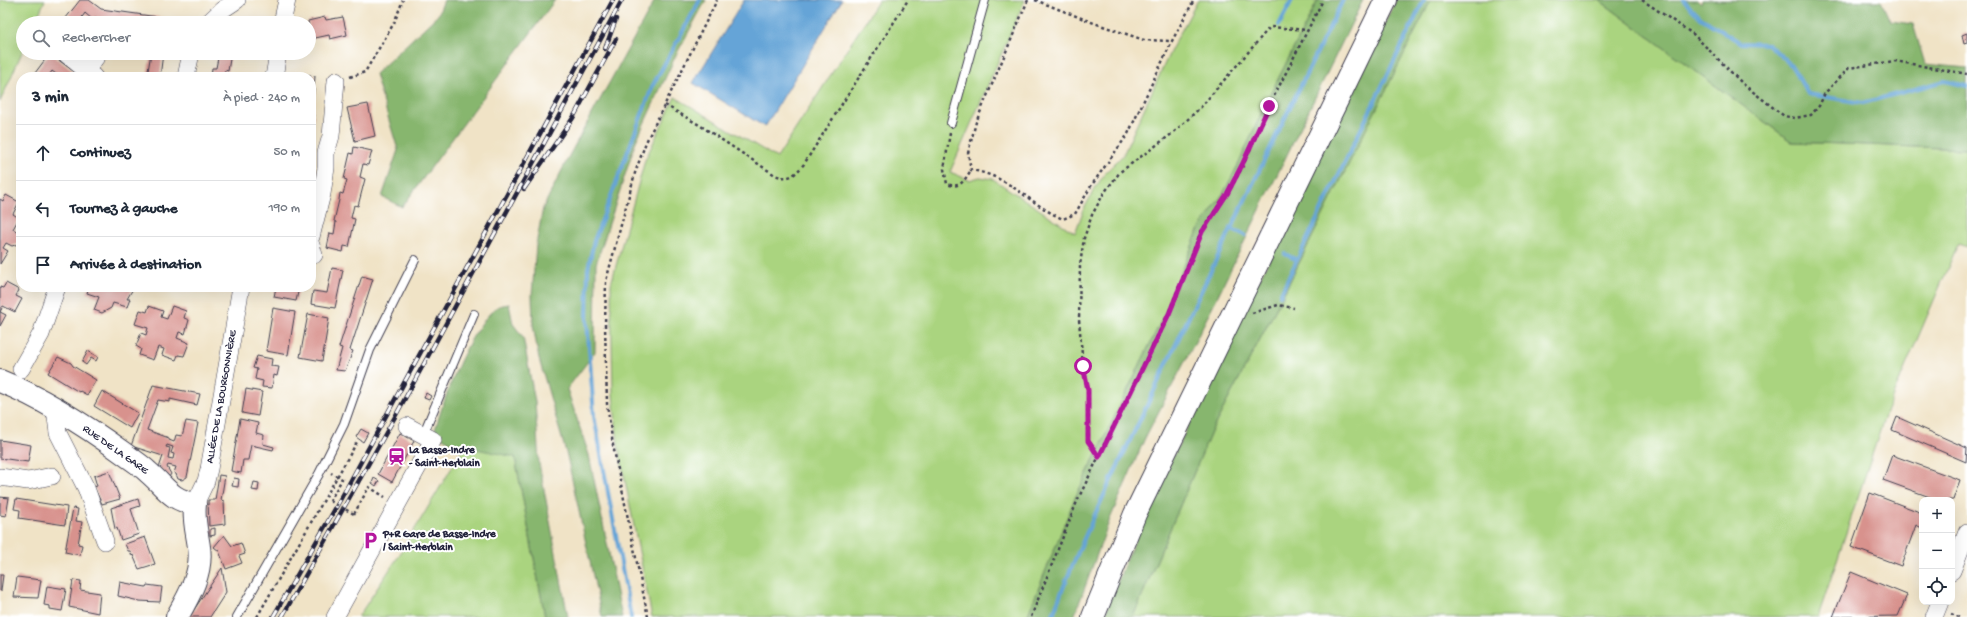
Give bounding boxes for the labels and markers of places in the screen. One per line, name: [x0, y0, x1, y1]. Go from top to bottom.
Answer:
place label: La Basse-Indre - Saint-Herblain: [409, 445, 480, 470]
station icon: La Basse-Indre - Saint-Herblain: [386, 447, 406, 467]
place label: P+R Gare de Basse-Indre / Saint-Herblain: [382, 529, 497, 554]
parking icon: P+R Gare de Basse-Indre / Saint-Herblain: [360, 531, 380, 551]

